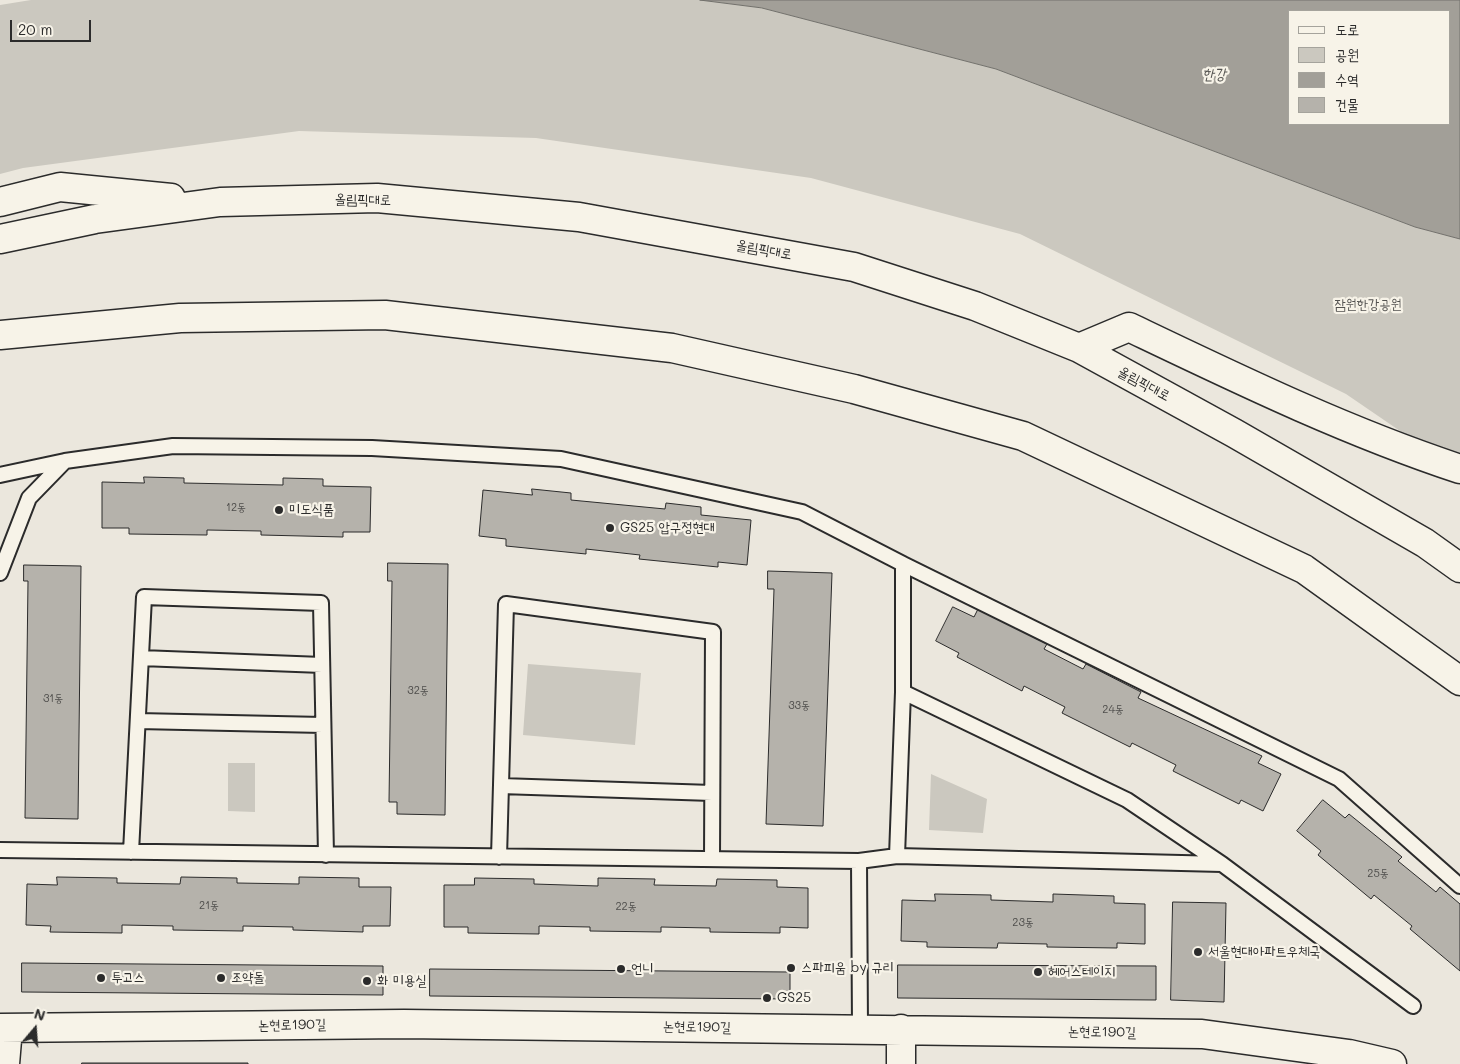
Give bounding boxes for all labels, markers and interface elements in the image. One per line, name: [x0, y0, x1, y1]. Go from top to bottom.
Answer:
scale bar: [12, 10, 94, 42]
legend: [1288, 10, 1450, 125]
text: 20 m: [18, 19, 52, 39]
text: 도로: [1335, 19, 1359, 39]
text: 공원: [1335, 44, 1359, 64]
water label: 한강: [1202, 65, 1226, 83]
text: 수역: [1335, 69, 1359, 89]
text: 건물: [1335, 94, 1359, 114]
street label: 올림픽대로: [335, 191, 391, 209]
street label: 올림픽대로: [735, 237, 793, 263]
park label: 잠원한강공원: [1334, 297, 1402, 313]
street label: 올림픽대로: [1115, 363, 1173, 405]
house number: 12동: [226, 501, 246, 515]
place label: 미도식품: [289, 502, 334, 518]
marker: 미도식품: [273, 504, 285, 516]
place label: GS25 압구정현대: [620, 520, 715, 536]
marker: GS25 압구정현대: [604, 522, 616, 534]
house number: 32동: [407, 684, 429, 698]
house number: 31동: [43, 692, 63, 706]
house number: 33동: [788, 699, 810, 713]
house number: 24동: [1102, 703, 1124, 717]
house number: 25동: [1367, 867, 1389, 881]
house number: 21동: [199, 899, 219, 913]
house number: 22동: [615, 900, 637, 914]
house number: 23동: [1012, 916, 1034, 930]
place label: 서울현대아파트우체국: [1208, 944, 1321, 960]
marker: 서울현대아파트우체국: [1192, 946, 1204, 958]
place label: 스파피움 by 규리: [801, 960, 894, 976]
place label: 언니: [631, 961, 654, 977]
marker: 스파피움 by 규리: [785, 962, 797, 974]
marker: 언니: [615, 963, 627, 975]
place label: 헤어스테이지: [1048, 964, 1116, 980]
marker: 헤어스테이지: [1032, 966, 1044, 978]
place label: 투고스: [111, 970, 145, 986]
place label: 조약돌: [231, 970, 265, 986]
marker: 투고스: [95, 972, 107, 984]
marker: 조약돌: [215, 972, 227, 984]
place label: 화 미용실: [377, 973, 427, 989]
marker: 화 미용실: [361, 975, 373, 987]
place label: GS25: [777, 990, 811, 1006]
marker: GS25: [761, 992, 773, 1004]
north arrow: [10, 1004, 60, 1054]
text: N: [32, 1004, 48, 1025]
street label: 논현로190길: [258, 1016, 326, 1034]
street label: 논현로190길: [663, 1018, 731, 1036]
street label: 논현로190길: [1068, 1023, 1136, 1041]

